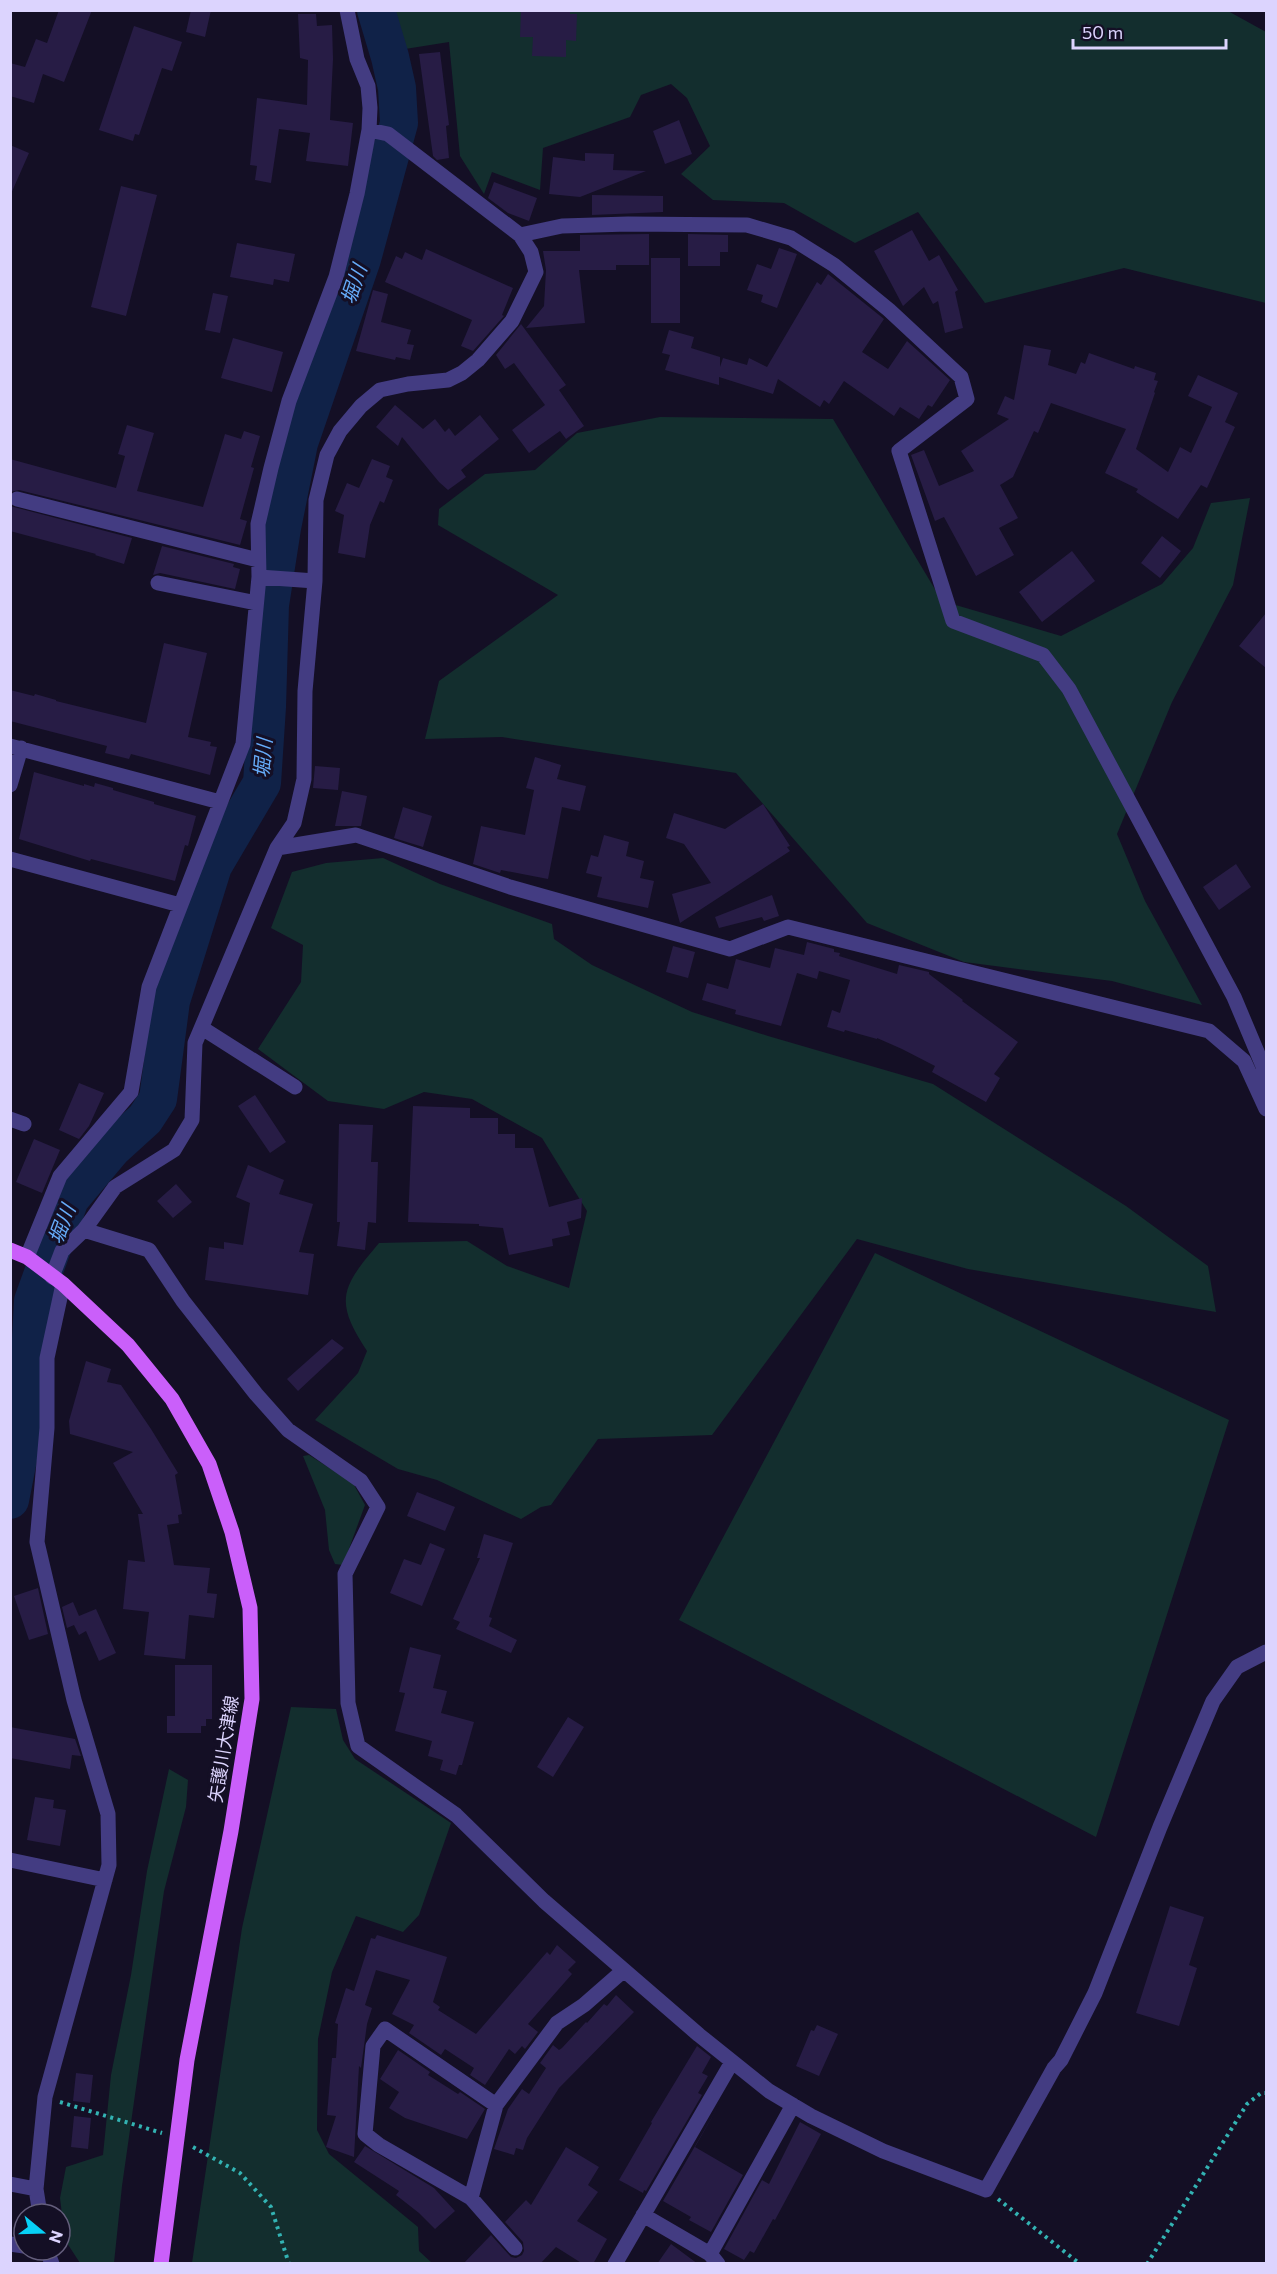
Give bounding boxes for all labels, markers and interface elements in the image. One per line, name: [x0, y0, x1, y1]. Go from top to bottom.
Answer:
scale bar: [1073, 12, 1226, 50]
text: 50 m: [1082, 21, 1123, 43]
water label: 堀川: [335, 259, 372, 307]
water label: 堀川: [248, 735, 276, 779]
water label: 堀川: [43, 1199, 80, 1247]
street label: 矢護川大津線: [204, 1694, 242, 1804]
north arrow: [12, 2202, 72, 2262]
text: N: [46, 2228, 68, 2246]

